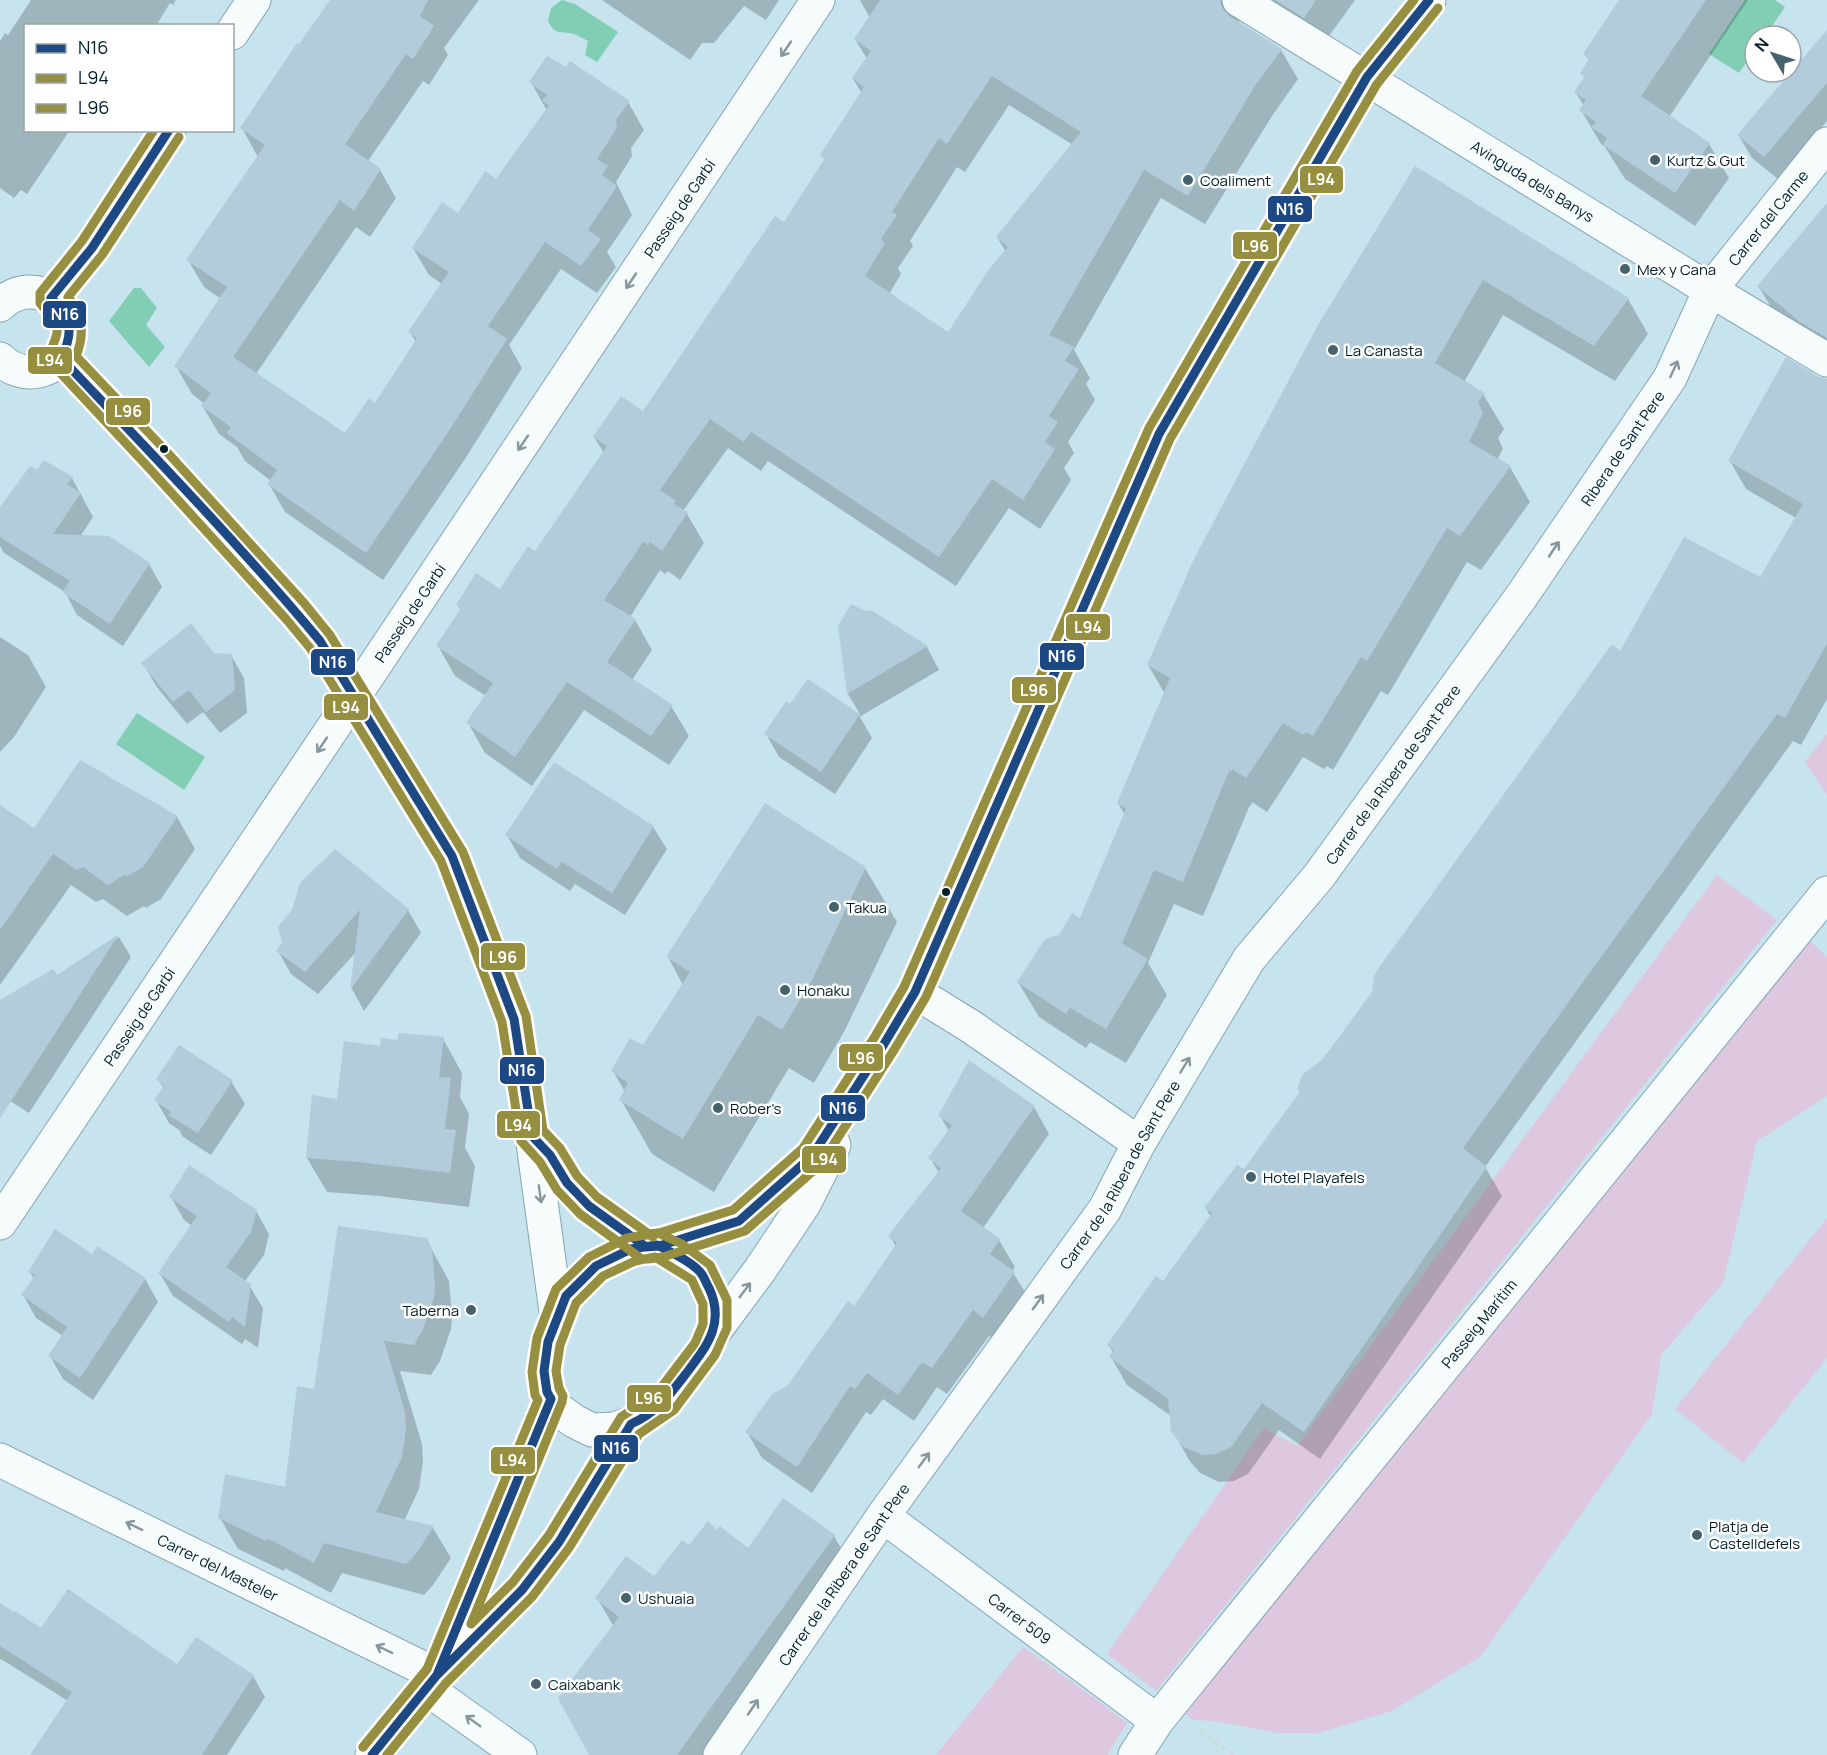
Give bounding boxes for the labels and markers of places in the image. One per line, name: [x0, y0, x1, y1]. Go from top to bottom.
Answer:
place label: Kurtz & Gut: [1667, 150, 1745, 171]
marker: Kurtz & Gut: [1648, 153, 1662, 167]
place label: Coaliment: [1200, 170, 1271, 191]
marker: Coaliment: [1181, 173, 1195, 187]
place label: Mex y Cana: [1637, 259, 1716, 280]
marker: Mex y Cana: [1618, 262, 1632, 276]
place label: La Canasta: [1345, 340, 1423, 361]
marker: La Canasta: [1326, 343, 1340, 357]
unlabelled marker: [158, 443, 170, 455]
unlabelled marker: [940, 886, 952, 898]
place label: Takua: [846, 897, 887, 918]
marker: Takua: [827, 900, 841, 914]
place label: Honaku: [797, 980, 850, 1001]
marker: Honaku: [778, 983, 792, 997]
place label: Rober's: [730, 1098, 781, 1119]
marker: Rober's: [711, 1101, 725, 1115]
place label: Hotel Playafels: [1263, 1167, 1365, 1188]
marker: Hotel Playafels: [1244, 1170, 1258, 1184]
place label: Taberna: [402, 1300, 459, 1321]
marker: Taberna: [464, 1303, 478, 1317]
place label: Platja de Castelldefels: [1709, 1516, 1800, 1554]
marker: Platja de Castelldefels: [1690, 1528, 1704, 1542]
place label: Ushuaia: [638, 1588, 694, 1609]
marker: Ushuaia: [619, 1591, 633, 1605]
place label: Caixabank: [548, 1674, 621, 1695]
marker: Caixabank: [529, 1677, 543, 1691]

